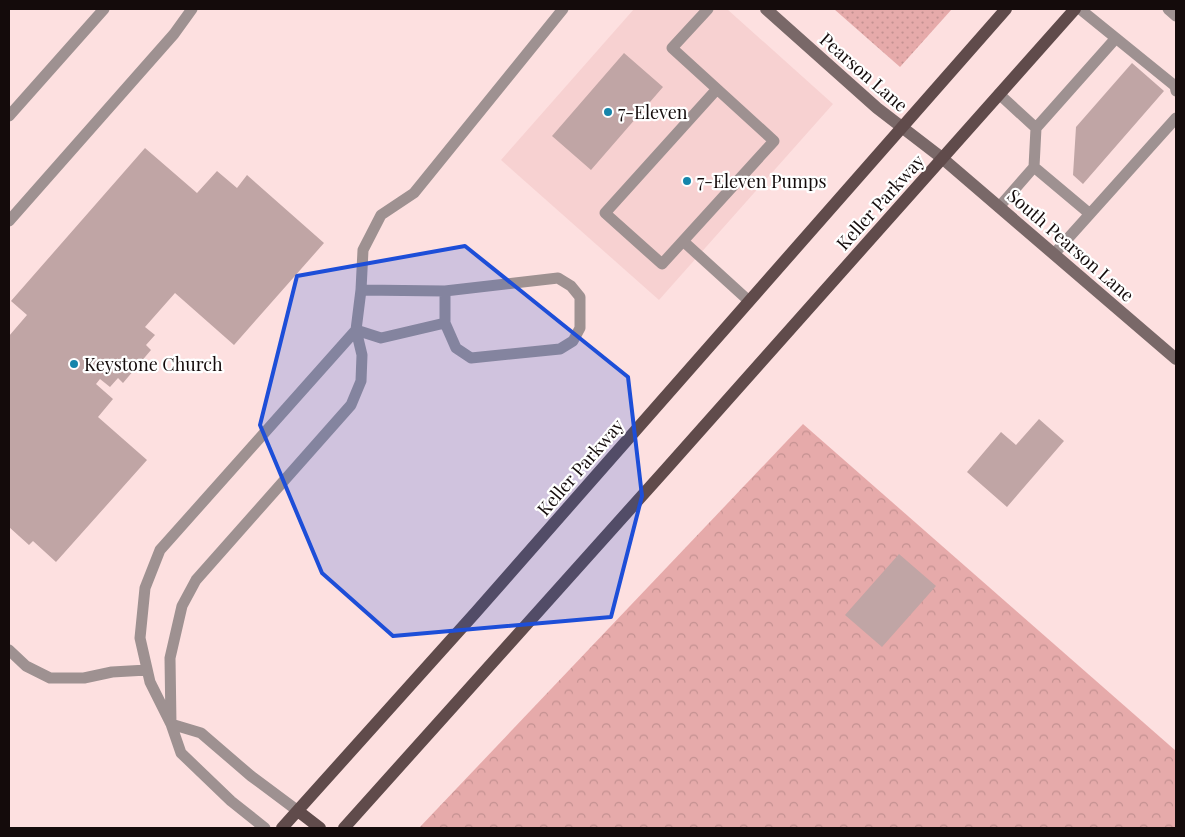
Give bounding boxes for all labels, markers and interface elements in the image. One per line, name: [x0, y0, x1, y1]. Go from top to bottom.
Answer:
street label: Pearson Lane: [815, 27, 913, 117]
place label: 7-Eleven: [618, 100, 688, 124]
marker: 7-Eleven: [602, 106, 614, 118]
street label: Keller Parkway: [831, 149, 929, 255]
place label: 7-Eleven Pumps: [697, 169, 827, 193]
marker: 7-Eleven Pumps: [681, 175, 693, 187]
street label: South Pearson Lane: [1003, 183, 1139, 307]
place label: Keystone Church: [84, 352, 223, 376]
marker: Keystone Church: [68, 358, 80, 370]
street label: Keller Parkway: [531, 414, 629, 520]

